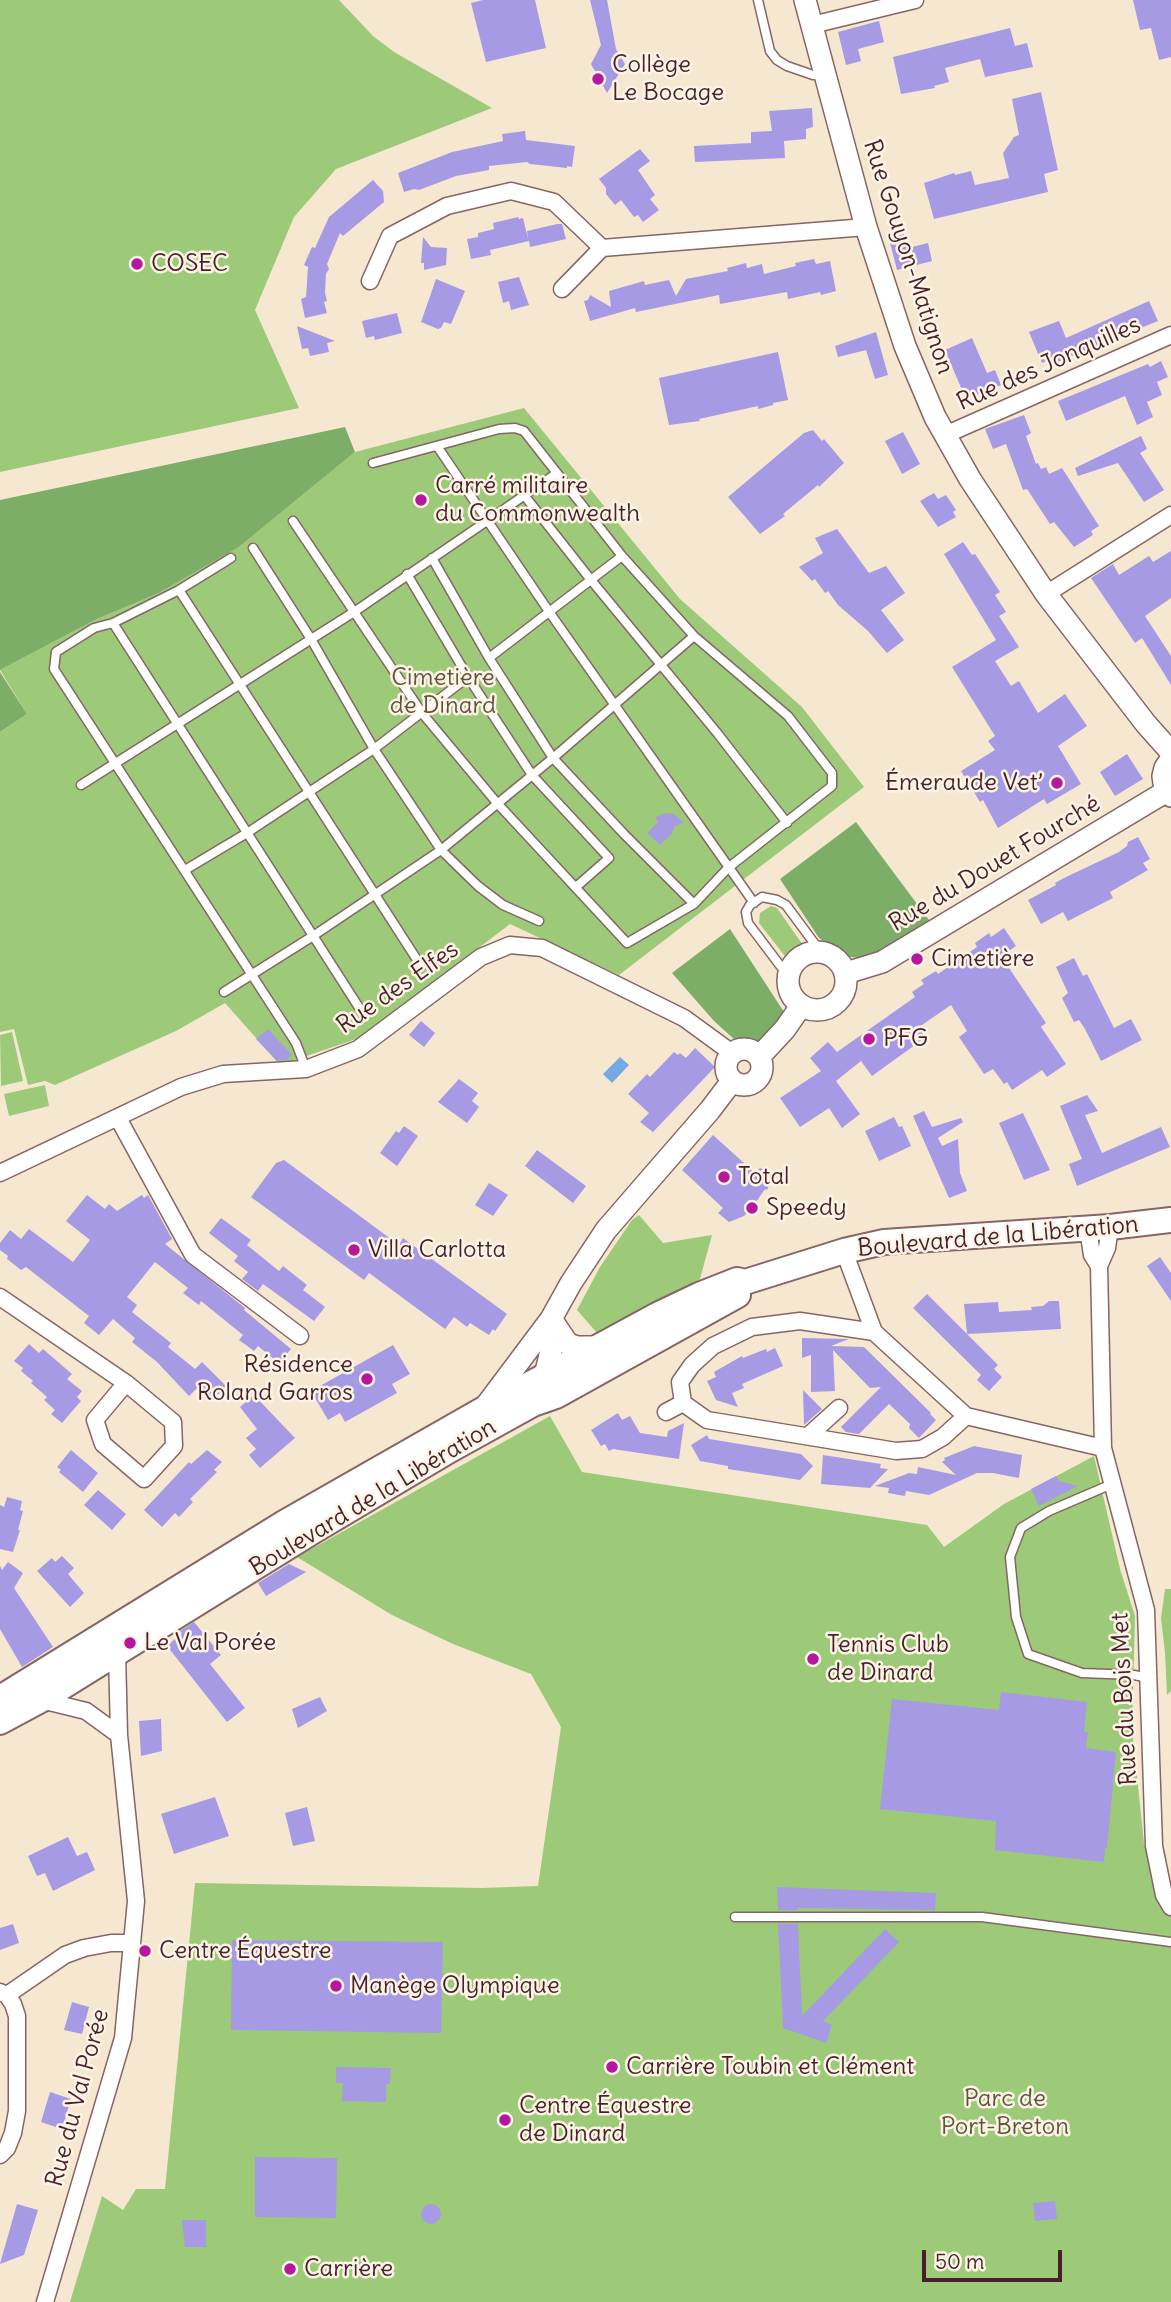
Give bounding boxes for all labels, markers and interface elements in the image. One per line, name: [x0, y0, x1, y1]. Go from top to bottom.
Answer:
place label: Collège Le Bocage: [612, 51, 724, 107]
marker: Collège Le Bocage: [590, 71, 606, 87]
street label: Rue Gouyon-Matignon: [857, 136, 959, 378]
place label: COSEC: [151, 250, 228, 278]
marker: COSEC: [129, 256, 145, 272]
street label: Rue des Jonquilles: [953, 311, 1145, 417]
place label: Carré militaire du Commonwealth: [435, 472, 640, 528]
marker: Carré militaire du Commonwealth: [413, 492, 429, 508]
park label: Cimetière de Dinard: [390, 664, 496, 720]
place label: Émeraude Vet’: [885, 769, 1043, 797]
marker: Émeraude Vet’: [1049, 775, 1065, 791]
street label: Rue du Douet Fourché: [884, 790, 1106, 938]
street label: Rue des Elfes: [332, 936, 464, 1040]
place label: Cimetière: [931, 945, 1035, 973]
marker: Cimetière: [909, 951, 925, 967]
place label: PFG: [883, 1025, 928, 1053]
marker: PFG: [861, 1031, 877, 1047]
place label: Total: [738, 1163, 789, 1191]
marker: Total: [716, 1169, 732, 1185]
place label: Speedy: [766, 1194, 847, 1222]
marker: Speedy: [744, 1200, 760, 1216]
street label: Boulevard de la Libération: [856, 1210, 1140, 1264]
place label: Villa Carlotta: [368, 1236, 506, 1264]
marker: Villa Carlotta: [346, 1242, 362, 1258]
place label: Résidence Roland Garros: [197, 1351, 353, 1407]
marker: Résidence Roland Garros: [359, 1371, 375, 1387]
street label: Boulevard de la Libération: [245, 1413, 501, 1583]
street label: Rue du Bois Met: [1106, 1612, 1144, 1786]
place label: Le Val Porée: [144, 1629, 276, 1657]
place label: Tennis Club de Dinard: [827, 1631, 949, 1687]
marker: Le Val Porée: [122, 1635, 138, 1651]
marker: Tennis Club de Dinard: [805, 1651, 821, 1667]
place label: Centre Équestre: [159, 1937, 331, 1965]
marker: Centre Équestre: [137, 1943, 153, 1959]
place label: Manège Olympique: [350, 1972, 560, 2000]
marker: Manège Olympique: [328, 1978, 344, 1994]
street label: Rue du Val Porée: [40, 2006, 116, 2190]
place label: Carrière Toubin et Clément: [626, 2053, 914, 2081]
marker: Carrière Toubin et Clément: [604, 2059, 620, 2075]
park label: Parc de Port-Breton: [941, 2085, 1069, 2141]
place label: Centre Équestre de Dinard: [519, 2092, 691, 2148]
marker: Centre Équestre de Dinard: [497, 2112, 513, 2128]
scale bar: [926, 2236, 1066, 2280]
text: 50 m: [935, 2248, 984, 2275]
place label: Carrière: [304, 2255, 393, 2283]
marker: Carrière: [282, 2261, 298, 2277]

